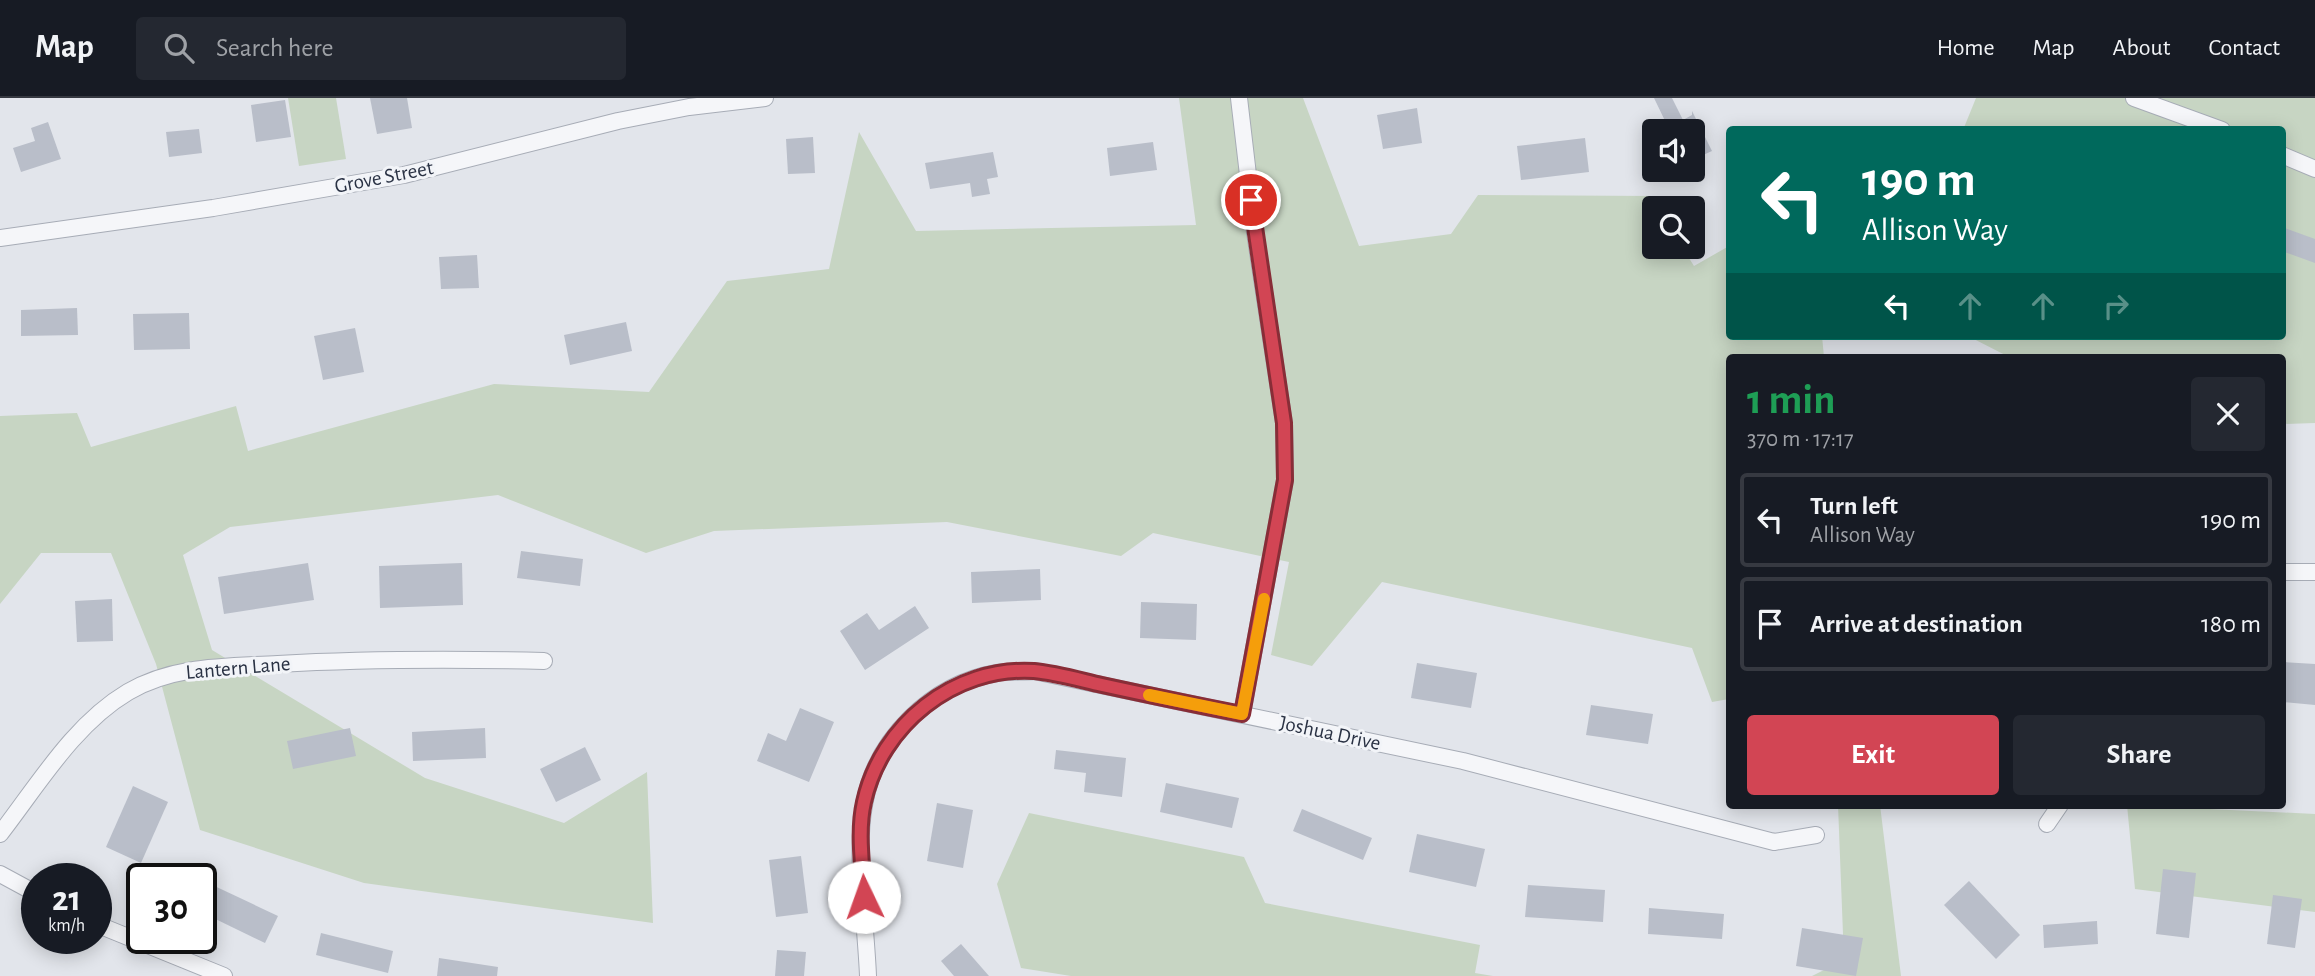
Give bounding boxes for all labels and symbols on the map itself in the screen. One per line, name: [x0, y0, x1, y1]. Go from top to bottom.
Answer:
street label: Grove Street: [333, 157, 435, 197]
pin: [1221, 170, 1281, 230]
street label: Lantern Lane: [185, 653, 291, 683]
street label: Joshua Drive: [1278, 712, 1382, 754]
position arrow: [827, 860, 901, 934]
speed limit sign: 30: [126, 863, 217, 954]

